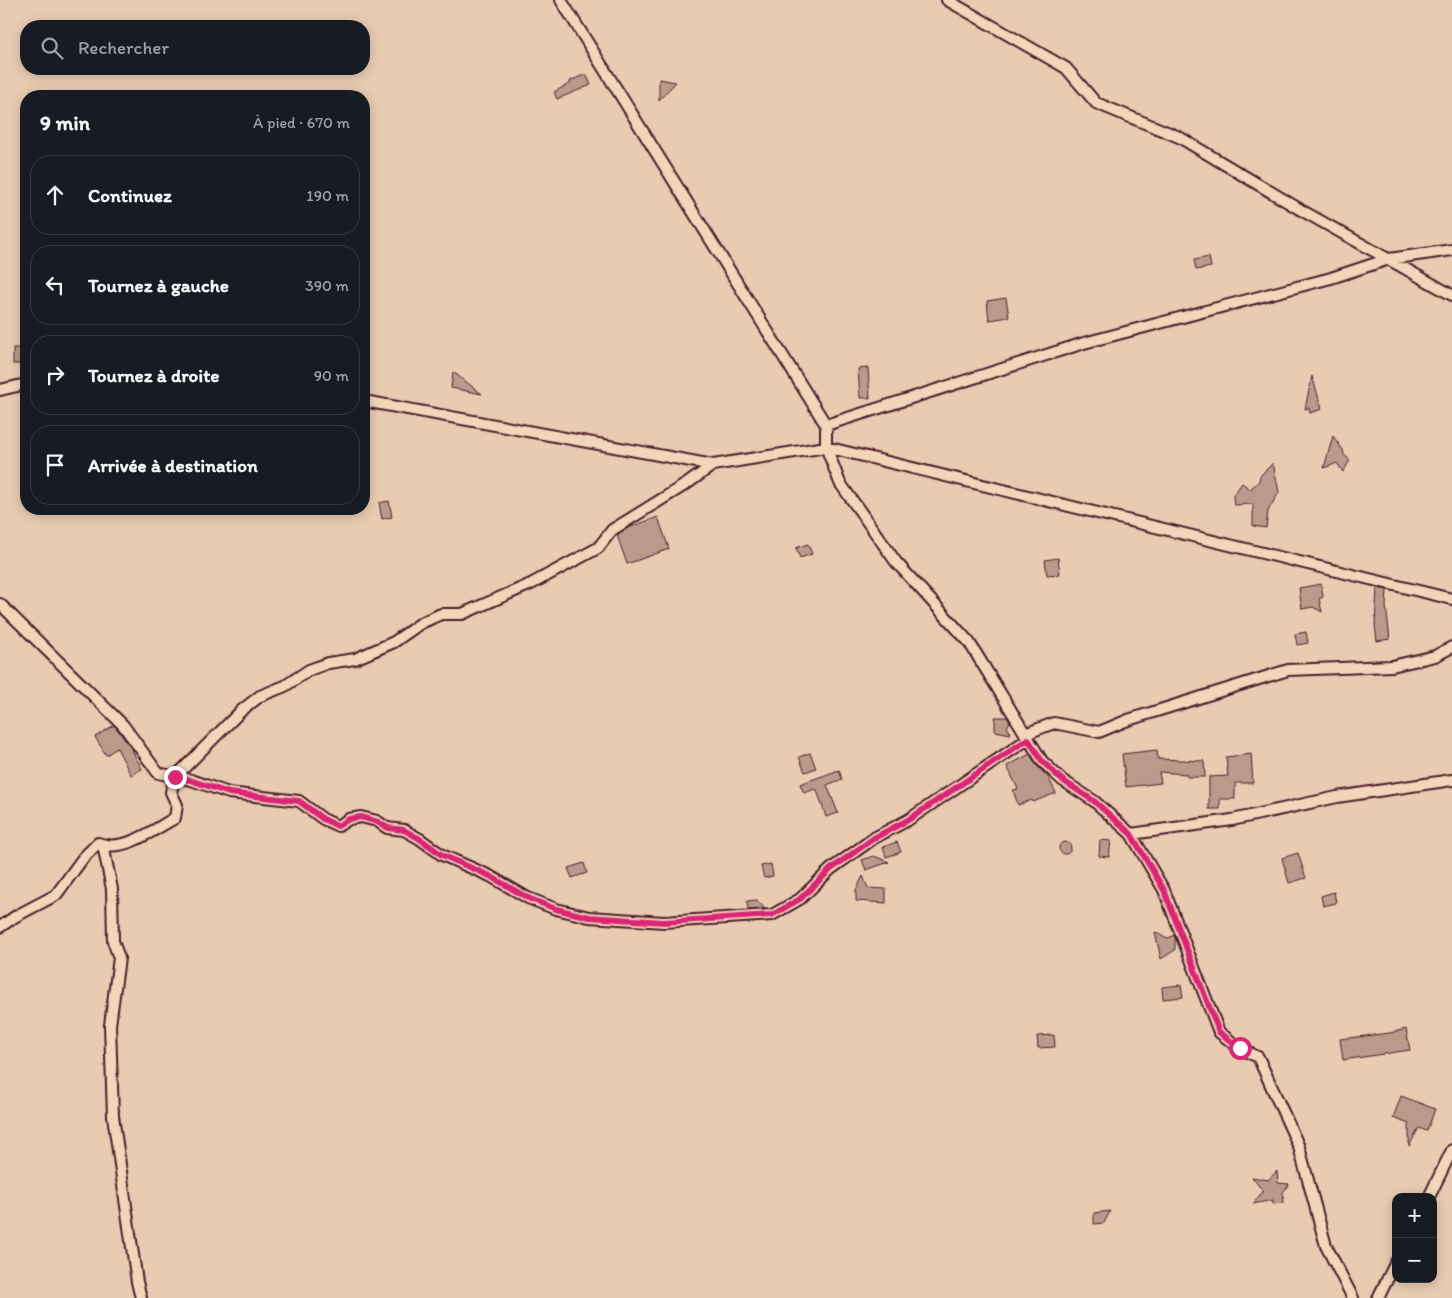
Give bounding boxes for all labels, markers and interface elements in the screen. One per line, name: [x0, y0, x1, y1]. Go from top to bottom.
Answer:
search box: [20, 20, 370, 75]
icon: search: [38, 34, 66, 62]
text: Rechercher: [78, 36, 169, 59]
text: 9 min: [40, 110, 90, 135]
text: À pied · 670 m: [253, 113, 350, 132]
icon: ahead: [41, 181, 69, 209]
text: Continuez: [88, 184, 172, 207]
text: 190 m: [306, 186, 349, 205]
icon: left: [41, 271, 69, 299]
text: Tournez à gauche: [88, 274, 229, 297]
text: 390 m: [305, 276, 349, 295]
icon: right: [41, 361, 69, 389]
text: Tournez à droite: [88, 364, 220, 387]
text: 90 m: [314, 366, 349, 385]
icon: arrive: [41, 451, 69, 479]
text: Arrivée à destination: [88, 454, 258, 477]
route end: [164, 766, 187, 789]
route start: [1229, 1037, 1252, 1060]
map controls: [1392, 1193, 1437, 1283]
button: +: [1392, 1193, 1437, 1238]
button: −: [1392, 1238, 1437, 1283]

